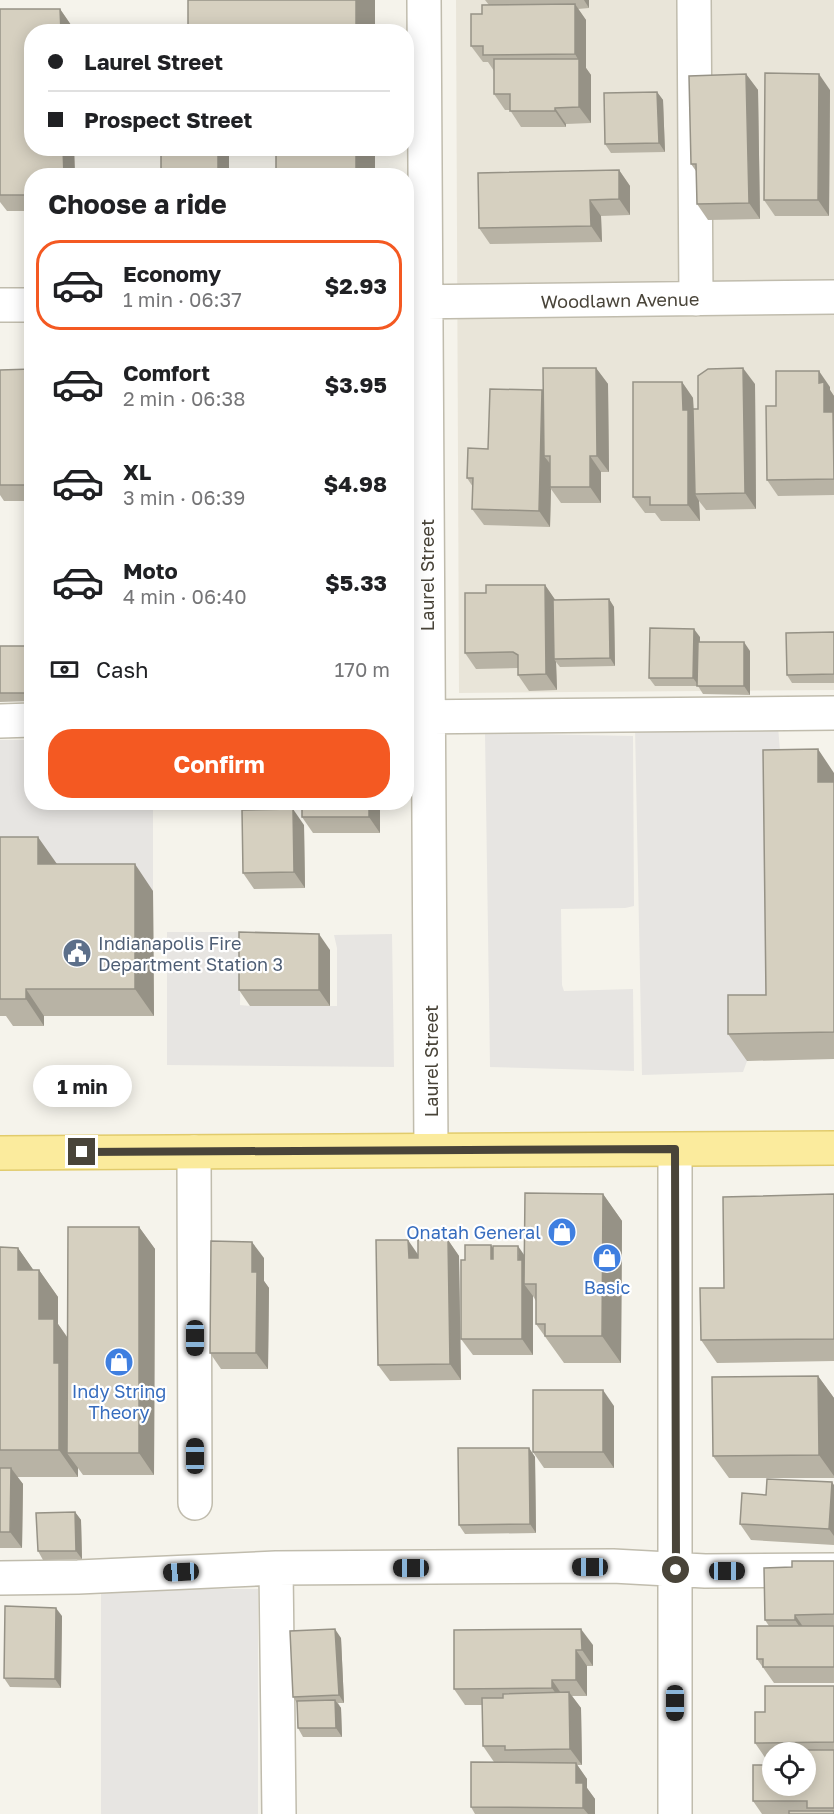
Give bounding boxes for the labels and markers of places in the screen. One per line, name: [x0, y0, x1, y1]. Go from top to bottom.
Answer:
place label: Indianapolis Fire Department Station 3: [98, 932, 283, 975]
public building icon: Indianapolis Fire Department Station 3: [61, 937, 93, 969]
shop icon: Onatah General: [546, 1216, 578, 1248]
place label: Onatah General: [406, 1221, 541, 1243]
shop icon: Basic: [591, 1242, 623, 1274]
place label: Basic: [584, 1276, 630, 1298]
shop icon: Indy String Theory: [103, 1346, 135, 1378]
place label: Indy String Theory: [72, 1380, 166, 1423]

